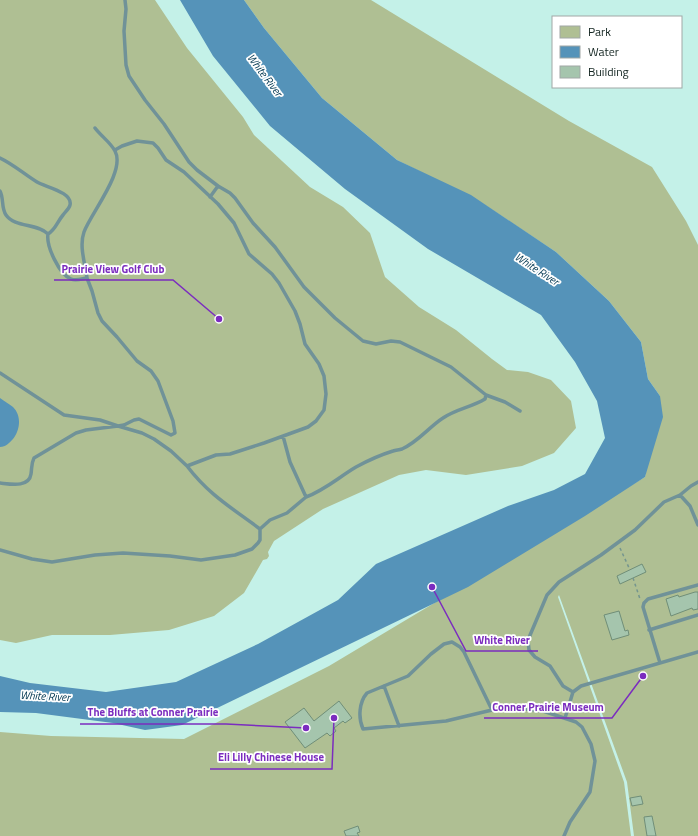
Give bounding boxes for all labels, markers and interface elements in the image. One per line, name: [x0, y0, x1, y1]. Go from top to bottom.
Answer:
legend: [552, 16, 682, 88]
text: Park: [588, 22, 611, 41]
text: Water: [588, 42, 619, 61]
water label: White River: [244, 50, 287, 101]
text: Building: [588, 62, 629, 81]
water label: White River: [512, 249, 563, 290]
callout: Prairie View Golf Club: [54, 257, 173, 280]
text: Prairie View Golf Club: [62, 261, 164, 277]
callout: White River: [466, 628, 538, 651]
text: White River: [474, 632, 530, 648]
water label: White River: [20, 687, 72, 705]
callout: Conner Prairie Museum: [484, 695, 612, 718]
text: Conner Prairie Museum: [492, 699, 604, 715]
callout: The Bluffs at Conner Prairie: [80, 701, 226, 724]
text: The Bluffs at Conner Prairie: [88, 704, 219, 720]
callout: Eli Lilly Chinese House: [210, 746, 332, 769]
text: Eli Lilly Chinese House: [218, 749, 324, 765]

